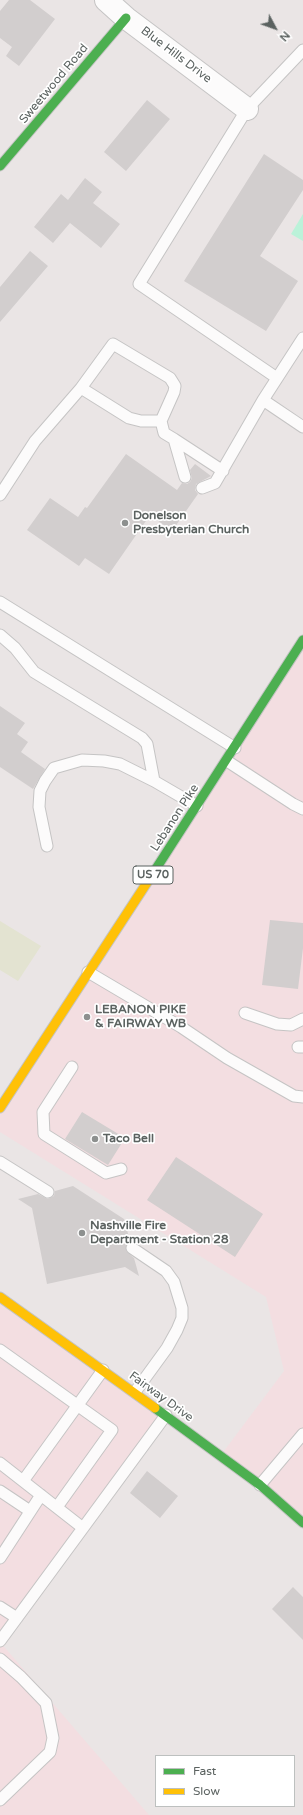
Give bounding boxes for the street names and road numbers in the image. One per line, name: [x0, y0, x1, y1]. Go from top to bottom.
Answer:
street label: Blue Hills Drive: [138, 24, 214, 86]
street label: Sweetwood Road: [17, 41, 91, 127]
street label: Lebanon Pike: [148, 782, 202, 854]
road number: US 70: [133, 866, 173, 884]
street label: Fairway Drive: [126, 1369, 196, 1425]

